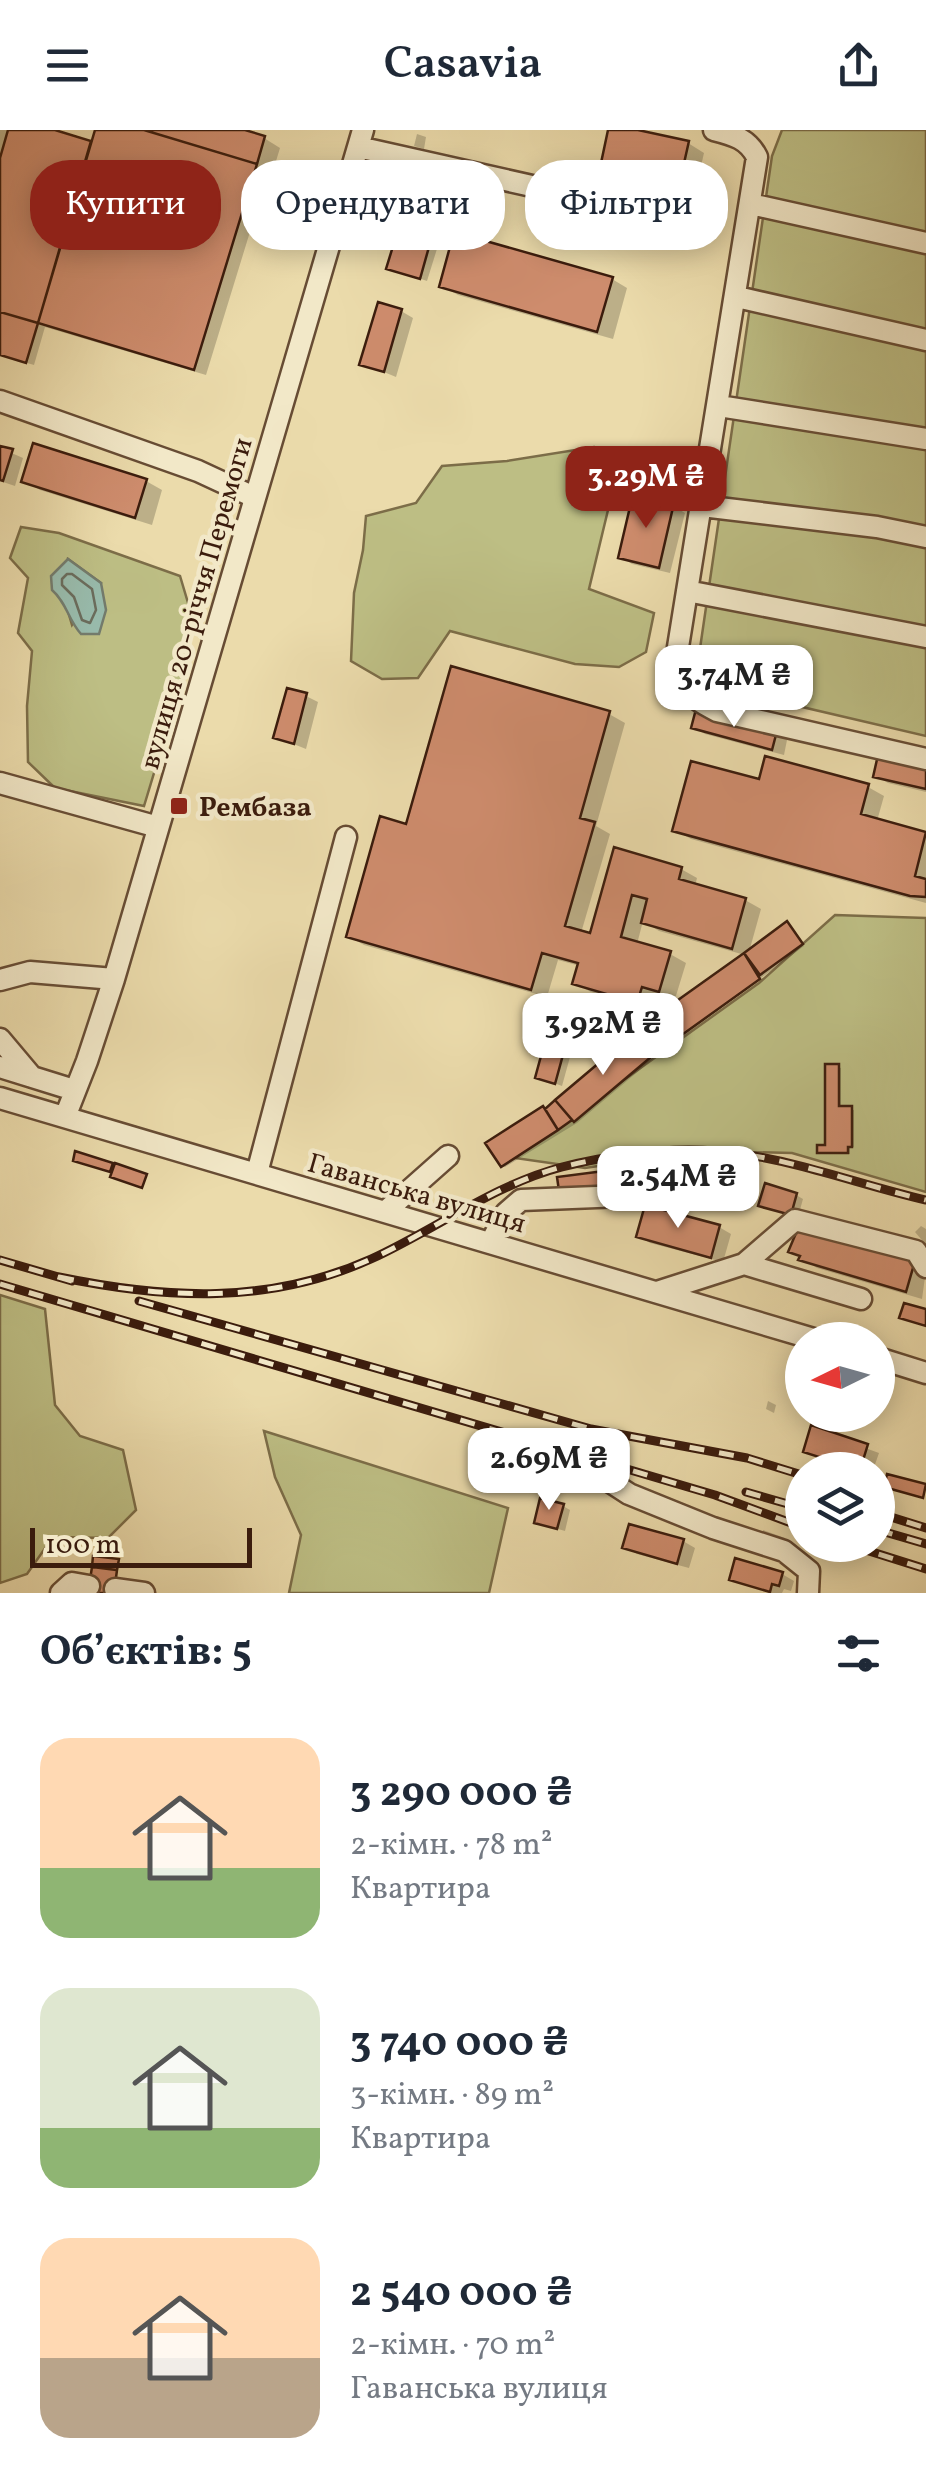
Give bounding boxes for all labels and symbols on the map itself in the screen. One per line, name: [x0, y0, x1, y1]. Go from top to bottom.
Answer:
street label: вулиця 20-річчя Перемоги: [131, 433, 263, 774]
pin: 3.29M ₴: [554, 446, 738, 531]
pin: 3.74M ₴: [642, 645, 826, 730]
place label: Рембаза: [199, 789, 312, 828]
marker: Рембаза: [168, 795, 190, 817]
pin: 3.92M ₴: [511, 993, 695, 1078]
street label: Гаванська вулиця: [303, 1145, 530, 1244]
pin: 2.54M ₴: [586, 1146, 770, 1231]
north arrow: [785, 1322, 895, 1432]
pin: 2.69M ₴: [457, 1428, 641, 1513]
scale bar: [30, 1523, 252, 1568]

